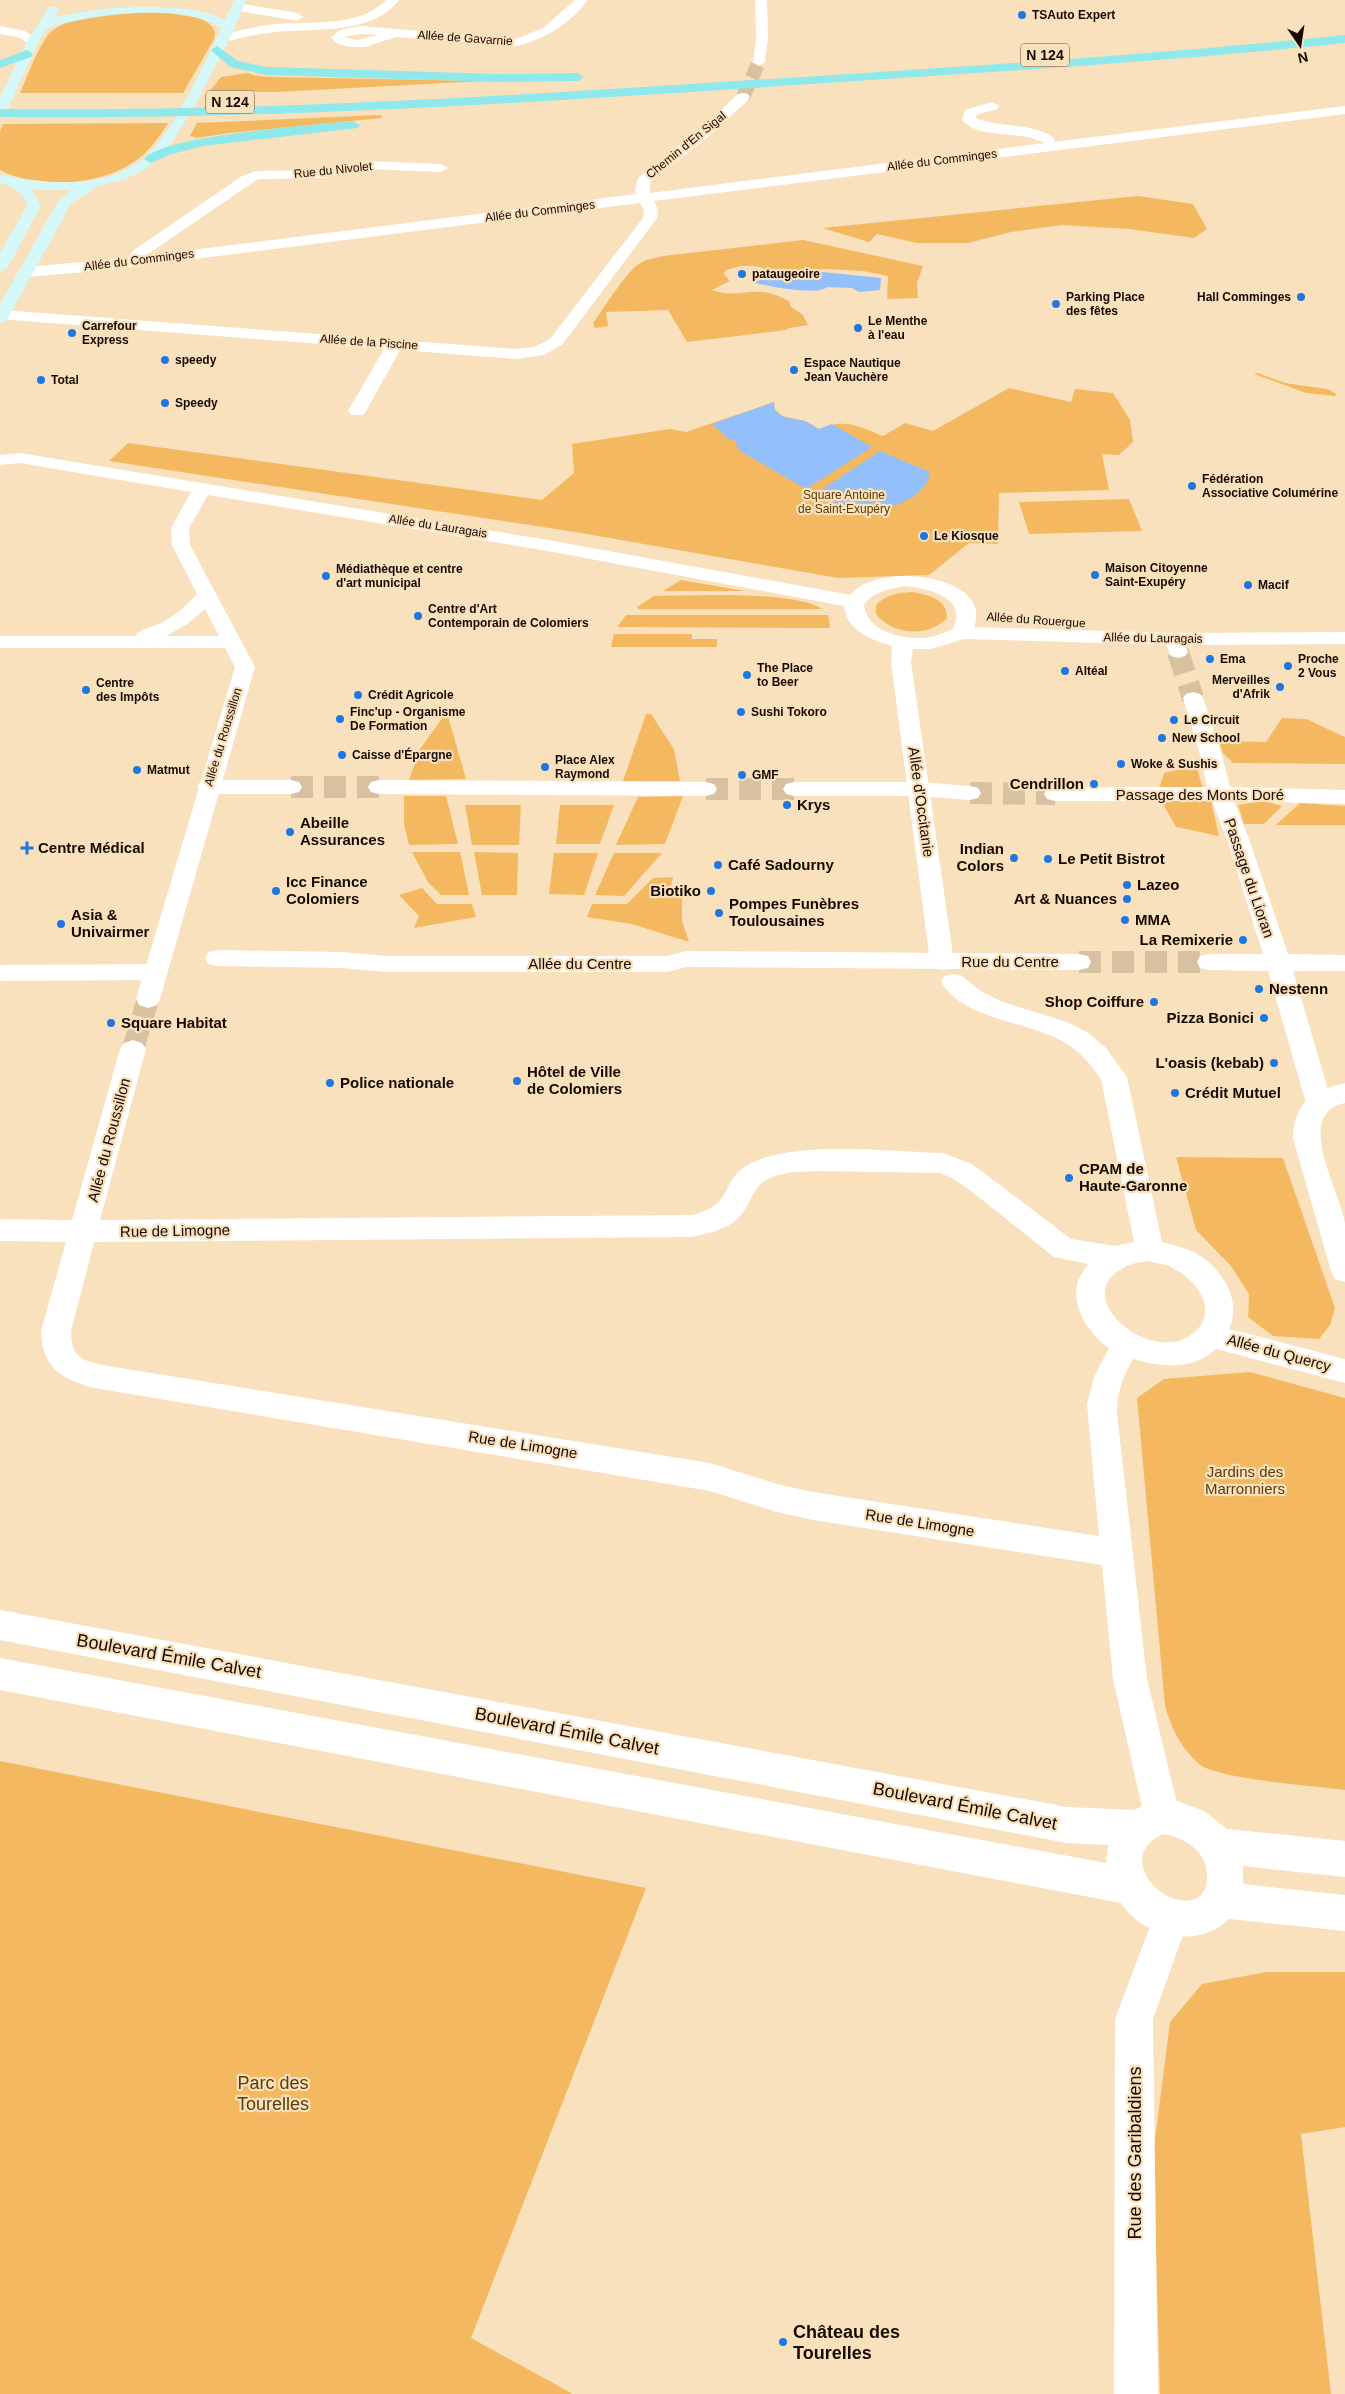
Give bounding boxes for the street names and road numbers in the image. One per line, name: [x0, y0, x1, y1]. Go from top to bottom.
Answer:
street label: Allée de Gavarnie: [417, 28, 513, 48]
road number: N 124: [1021, 44, 1069, 66]
road number: N 124: [206, 90, 254, 114]
street label: Chemin d'En Sigal: [643, 109, 729, 181]
street label: Allée du Comminges: [886, 146, 998, 174]
street label: Rue du Nivolet: [293, 159, 374, 181]
street label: Allée du Comminges: [484, 197, 596, 225]
street label: Allée du Comminges: [83, 246, 195, 274]
street label: Allée de la Piscine: [320, 332, 419, 352]
street label: Allée du Lauragais: [388, 511, 488, 541]
street label: Allée du Rouergue: [986, 610, 1086, 630]
street label: Allée du Lauragais: [1103, 630, 1203, 646]
street label: Allée du Roussillon: [201, 686, 245, 788]
street label: Allée d'Occitanie: [905, 746, 938, 858]
street label: Passage des Monts Doré: [1116, 786, 1284, 803]
street label: Passage du Lioran: [1221, 816, 1278, 940]
street label: Rue du Centre: [961, 953, 1059, 970]
street label: Allée du Centre: [528, 955, 632, 972]
street label: Allée du Roussillon: [84, 1076, 133, 1204]
street label: Rue de Limogne: [120, 1221, 230, 1240]
street label: Allée du Quercy: [1225, 1330, 1333, 1375]
street label: Rue de Limogne: [467, 1428, 579, 1462]
street label: Rue de Limogne: [864, 1506, 976, 1540]
street label: Boulevard Émile Calvet: [75, 1630, 263, 1682]
street label: Boulevard Émile Calvet: [473, 1703, 661, 1759]
street label: Boulevard Émile Calvet: [871, 1778, 1059, 1834]
street label: Rue des Garibaldiens: [1125, 2066, 1145, 2240]

